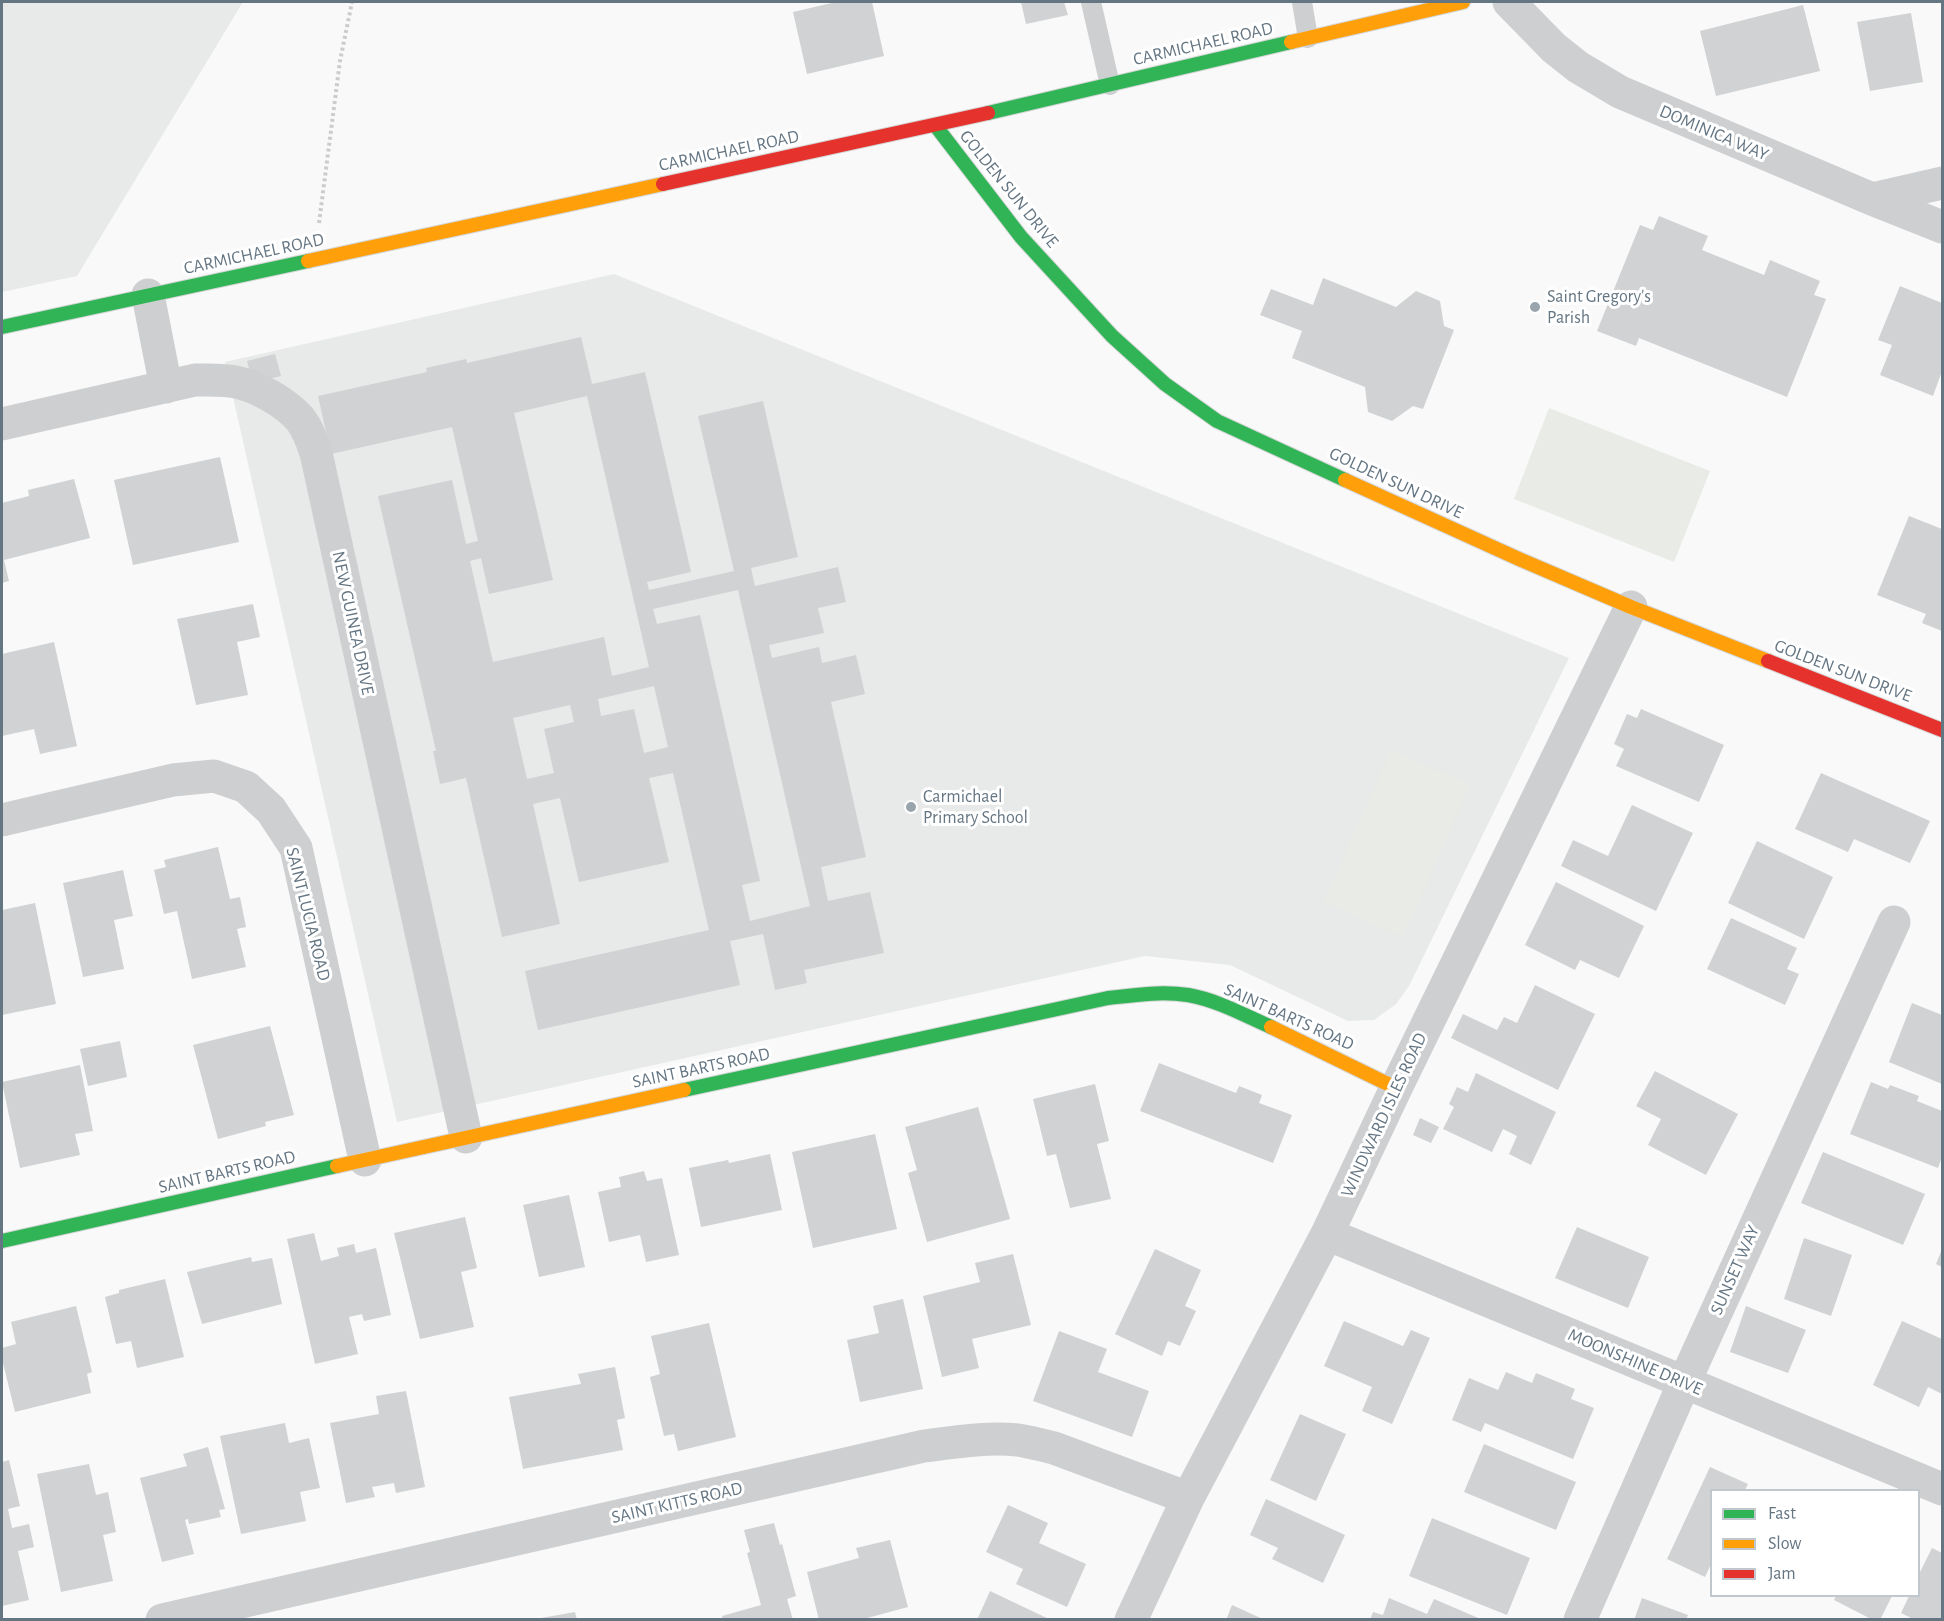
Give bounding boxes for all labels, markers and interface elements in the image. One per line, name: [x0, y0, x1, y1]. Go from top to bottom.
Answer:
street label: CARMICHAEL ROAD: [1131, 17, 1275, 71]
street label: DOMINICA WAY: [1656, 100, 1772, 166]
street label: CARMICHAEL ROAD: [657, 126, 801, 176]
street label: GOLDEN SUN DRIVE: [955, 126, 1063, 252]
street label: CARMICHAEL ROAD: [182, 229, 326, 279]
place label: Saint Gregory's Parish: [1547, 286, 1651, 328]
marker: Saint Gregory's Parish: [1528, 300, 1542, 314]
street label: GOLDEN SUN DRIVE: [1326, 443, 1466, 523]
street label: NEW GUINEA DRIVE: [327, 549, 379, 697]
street label: GOLDEN SUN DRIVE: [1771, 635, 1915, 707]
place label: Carmichael Primary School: [923, 786, 1028, 828]
marker: Carmichael Primary School: [904, 800, 918, 814]
street label: SAINT LUCIA ROAD: [281, 845, 335, 983]
street label: SAINT BARTS ROAD: [1221, 979, 1357, 1055]
street label: WINDWARD ISLES ROAD: [1336, 1029, 1432, 1201]
street label: SAINT BARTS ROAD: [630, 1043, 772, 1093]
street label: SAINT BARTS ROAD: [156, 1146, 298, 1198]
street label: SUNSET WAY: [1706, 1222, 1764, 1318]
street label: MOONSHINE DRIVE: [1565, 1324, 1705, 1400]
street label: SAINT KITTS ROAD: [609, 1477, 745, 1529]
legend: [1710, 1489, 1920, 1597]
text: Fast: [1768, 1505, 1796, 1523]
text: Slow: [1768, 1535, 1801, 1553]
text: Jam: [1768, 1565, 1796, 1583]

